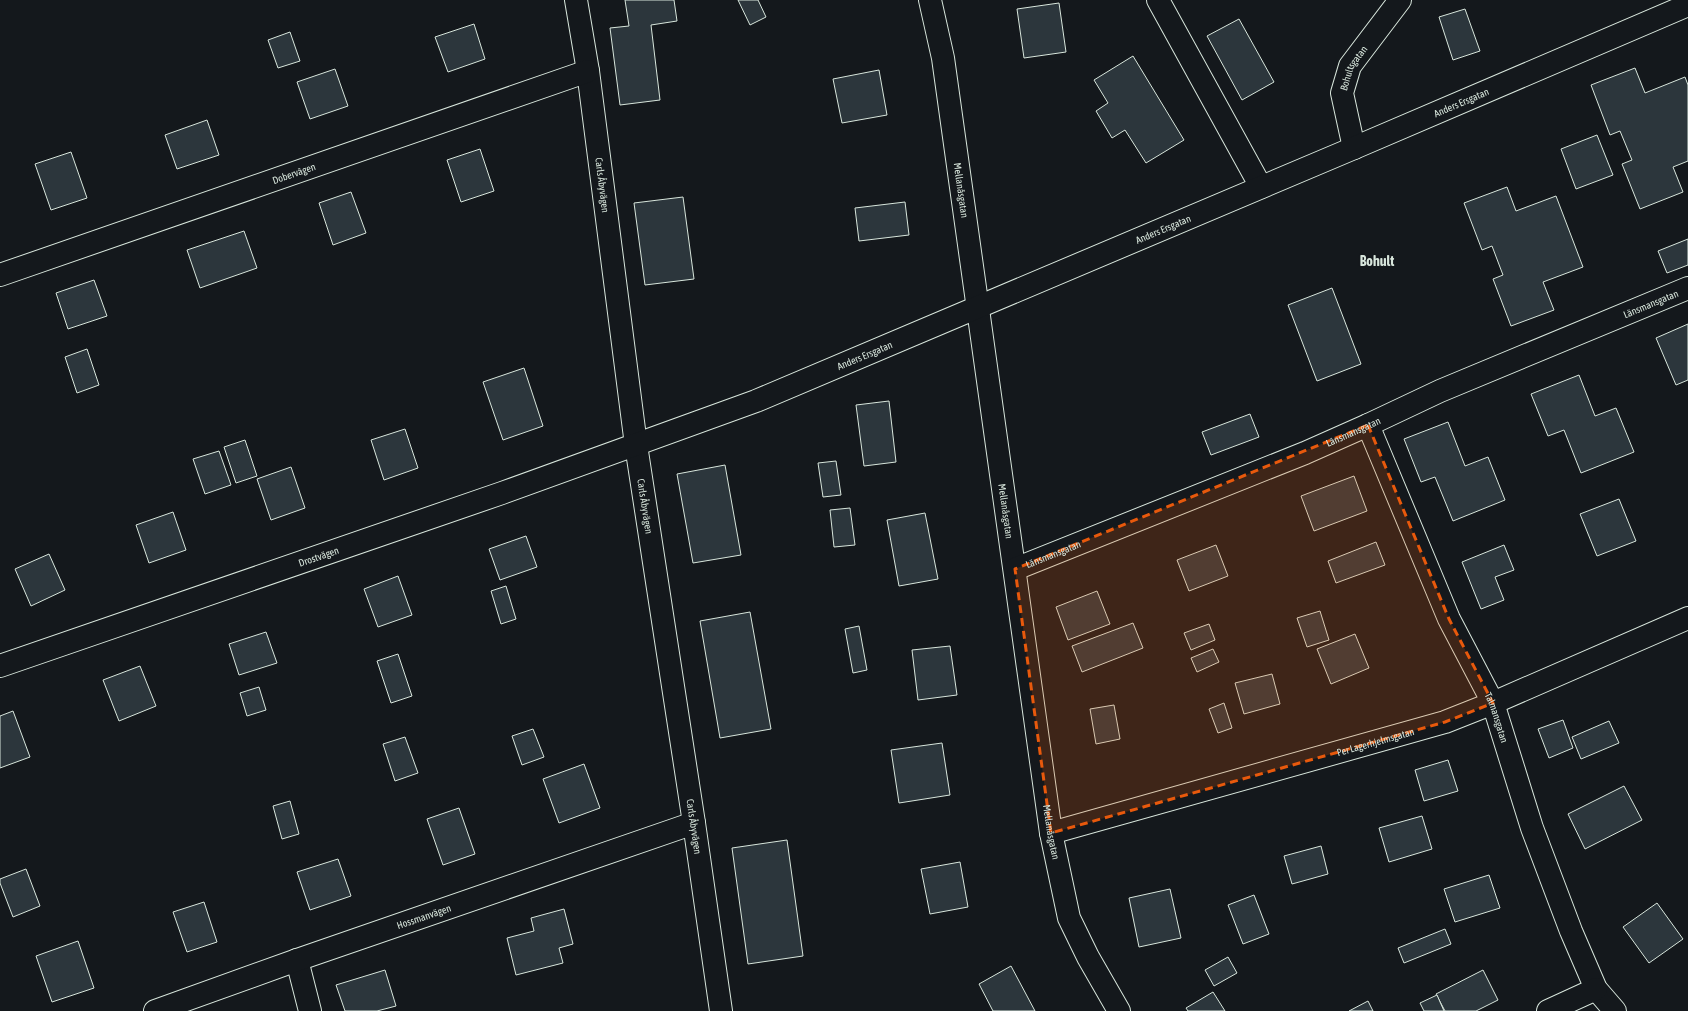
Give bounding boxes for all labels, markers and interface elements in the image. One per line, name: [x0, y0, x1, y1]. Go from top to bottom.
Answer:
street label: Bohultsgatan: [1338, 43, 1369, 92]
street label: Anders Ersgatan: [1432, 85, 1490, 119]
street label: Carls Åbyvägen: [594, 157, 612, 213]
street label: Dobervägen: [271, 160, 317, 186]
street label: Mellanåsgatan: [952, 162, 971, 219]
street label: Anders Ersgatan: [1134, 212, 1192, 245]
district label: Bohult: [1360, 253, 1394, 269]
street label: Länsmansgatan: [1622, 287, 1680, 320]
street label: Anders Ersgatan: [835, 338, 894, 372]
street label: Länsmansgatan: [1324, 414, 1382, 448]
street label: Carls Åbyvägen: [636, 478, 655, 535]
street label: Mellanåsgatan: [997, 483, 1015, 540]
street label: Länsmansgatan: [1024, 538, 1082, 570]
street label: Drostvägen: [297, 544, 340, 568]
street label: Talmansgatan: [1483, 690, 1511, 744]
street label: Per Lagerhjelmsgatan: [1335, 725, 1416, 758]
street label: Carls Åbyvägen: [685, 798, 704, 855]
street label: Mellanåsgatan: [1042, 804, 1062, 860]
street label: Hossmanvägen: [395, 902, 452, 931]

